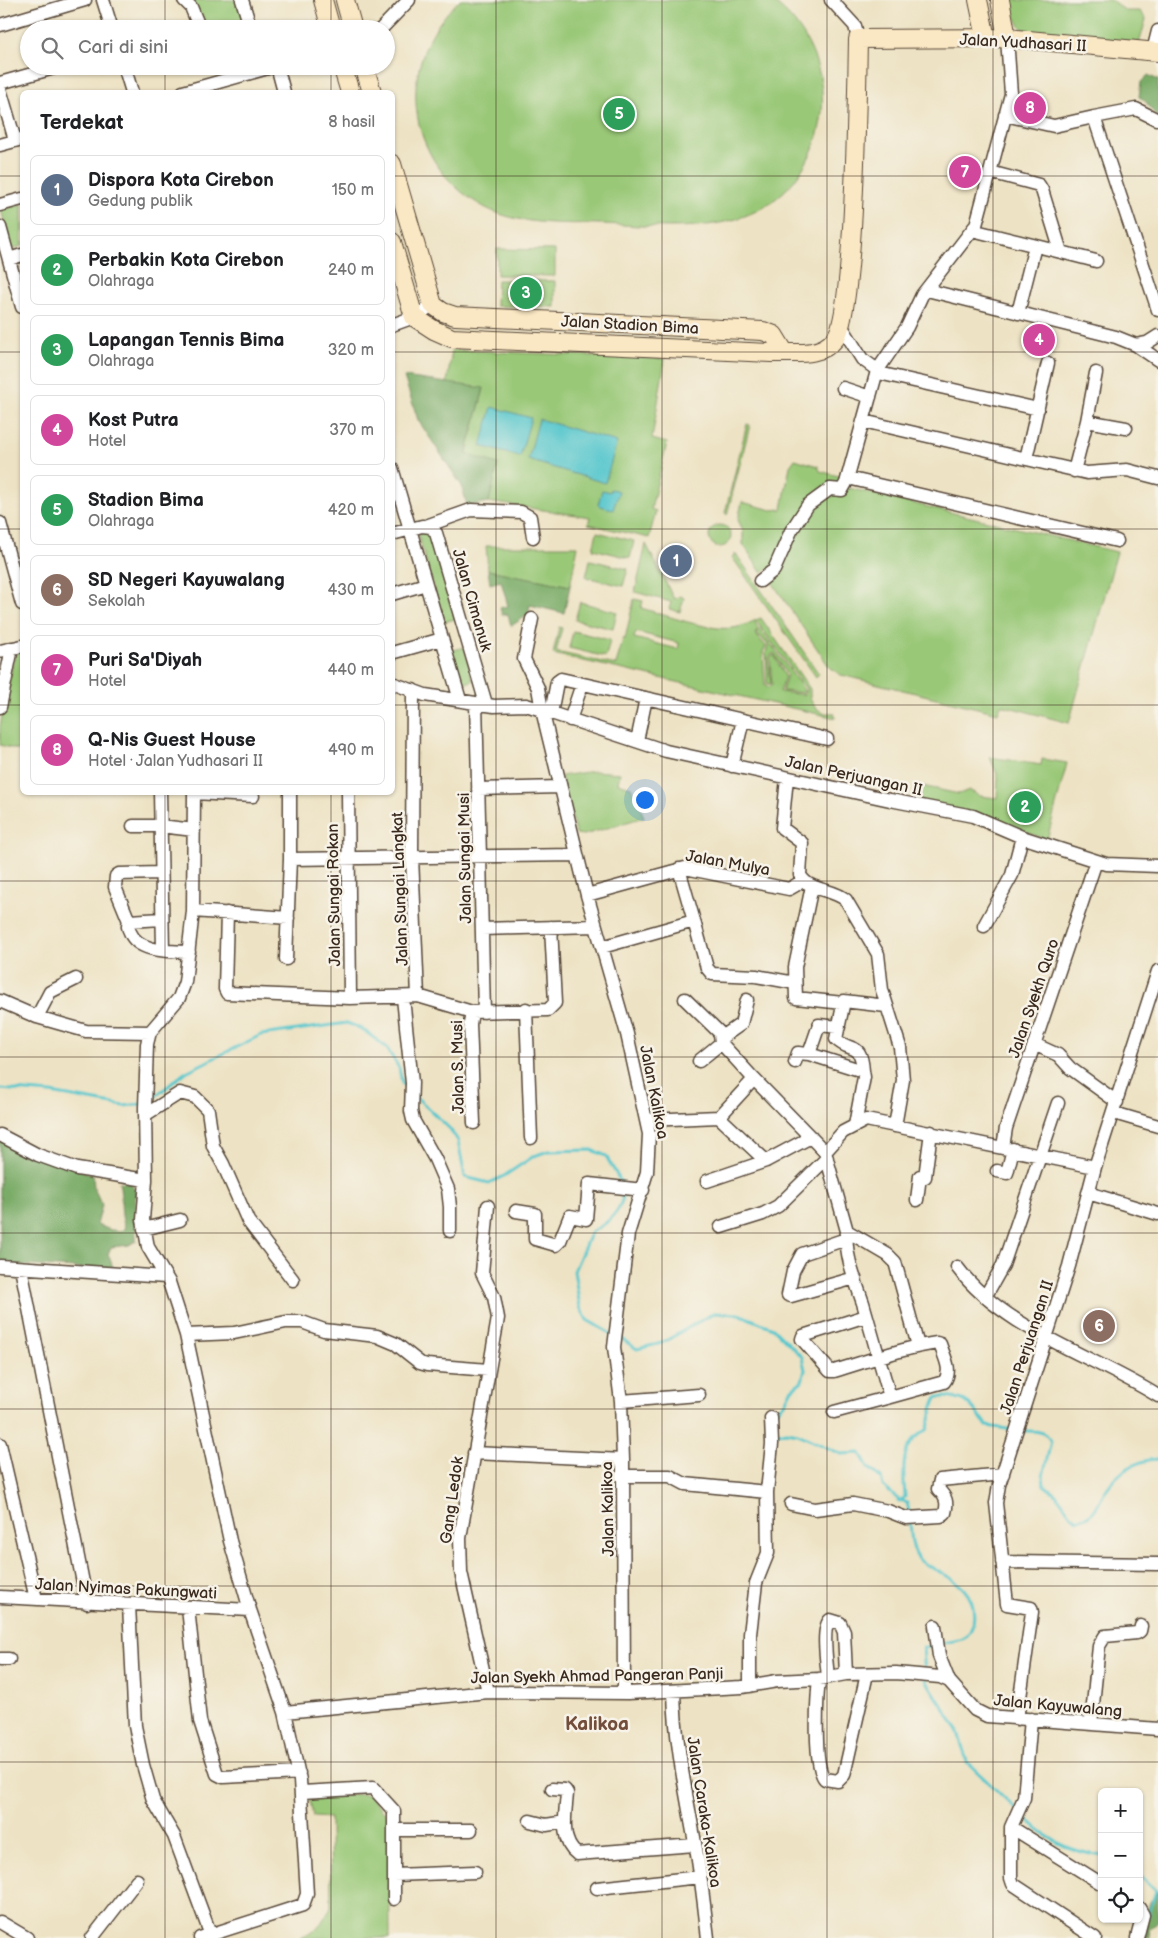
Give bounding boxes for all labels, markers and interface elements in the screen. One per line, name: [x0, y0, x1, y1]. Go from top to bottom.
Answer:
search box: [20, 20, 395, 75]
street label: Jalan Yudhasari II: [959, 31, 1087, 56]
icon: search: [38, 34, 66, 62]
text: Cari di sini: [78, 36, 168, 59]
pin: 8: [1014, 89, 1046, 127]
pin: 5: [603, 95, 635, 133]
text: Terdekat: [40, 110, 124, 135]
text: 8 hasil: [328, 113, 375, 132]
pin: 7: [949, 153, 981, 191]
text: Dispora Kota Cirebon: [88, 169, 274, 192]
text: 1: [54, 181, 60, 200]
text: 150 m: [332, 181, 374, 200]
text: Gedung publik: [88, 192, 192, 211]
text: Perbakin Kota Cirebon: [88, 249, 284, 272]
text: 2: [52, 261, 62, 280]
text: 240 m: [328, 261, 374, 280]
text: Olahraga: [88, 272, 154, 291]
pin: 3: [510, 274, 542, 312]
street label: Jalan Stadion Bima: [560, 312, 699, 339]
pin: 4: [1023, 321, 1055, 359]
text: Lapangan Tennis Bima: [88, 329, 285, 352]
text: 3: [52, 341, 62, 360]
text: 320 m: [328, 341, 374, 360]
text: Olahraga: [88, 352, 154, 371]
text: Kost Putra: [88, 409, 179, 432]
text: 4: [52, 421, 62, 440]
text: 370 m: [329, 421, 374, 440]
text: Hotel: [88, 432, 126, 451]
text: Stadion Bima: [88, 489, 204, 512]
text: 5: [52, 501, 62, 520]
text: 420 m: [328, 501, 374, 520]
text: Olahraga: [88, 512, 154, 531]
pin: 1: [660, 542, 692, 580]
street label: Jalan Cimanuk: [448, 547, 495, 654]
text: SD Negeri Kayuwalang: [88, 569, 285, 592]
text: 6: [52, 581, 62, 600]
text: 430 m: [327, 581, 374, 600]
text: Sekolah: [88, 592, 145, 611]
text: Puri Sa'Diyah: [88, 649, 202, 672]
text: 7: [53, 661, 61, 680]
text: 440 m: [328, 661, 374, 680]
text: Hotel: [88, 672, 126, 691]
text: Q-Nis Guest House: [88, 729, 256, 752]
text: 8: [52, 741, 62, 760]
text: 490 m: [328, 741, 374, 760]
text: Hotel · Jalan Yudhasari II: [88, 752, 263, 771]
street label: Jalan Perjuangan II: [783, 753, 924, 800]
your location: [632, 787, 658, 813]
pin: 2: [1009, 788, 1041, 826]
street label: Jalan Sungai Musi: [455, 792, 476, 924]
street label: Jalan Sungai Langkat: [388, 811, 413, 966]
street label: Jalan Sungai Rokan: [324, 823, 345, 967]
street label: Jalan Mulya: [684, 847, 771, 880]
street label: Jalan Syekh Quro: [1005, 936, 1064, 1061]
street label: Jalan S. Musi: [448, 1020, 469, 1114]
street label: Jalan Kalikoa: [635, 1044, 672, 1141]
street label: Jalan Perjuangan II: [997, 1278, 1058, 1417]
pin: 6: [1083, 1307, 1115, 1345]
street label: Gang Ledok: [437, 1455, 468, 1545]
street label: Jalan Kalikoa: [598, 1461, 619, 1557]
street label: Jalan Nyimas Pakungwati: [34, 1575, 217, 1604]
street label: Jalan Syekh Ahmad Pangeran Panji: [471, 1665, 723, 1688]
street label: Jalan Kayuwalang: [993, 1691, 1123, 1722]
district label: Kalikoa: [565, 1713, 629, 1736]
street label: Jalan Caraka-Kalikoa: [682, 1735, 725, 1889]
map controls: [1098, 1788, 1143, 1923]
button: +: [1098, 1788, 1143, 1833]
button: −: [1098, 1833, 1143, 1878]
button: locate: [1098, 1878, 1143, 1923]

